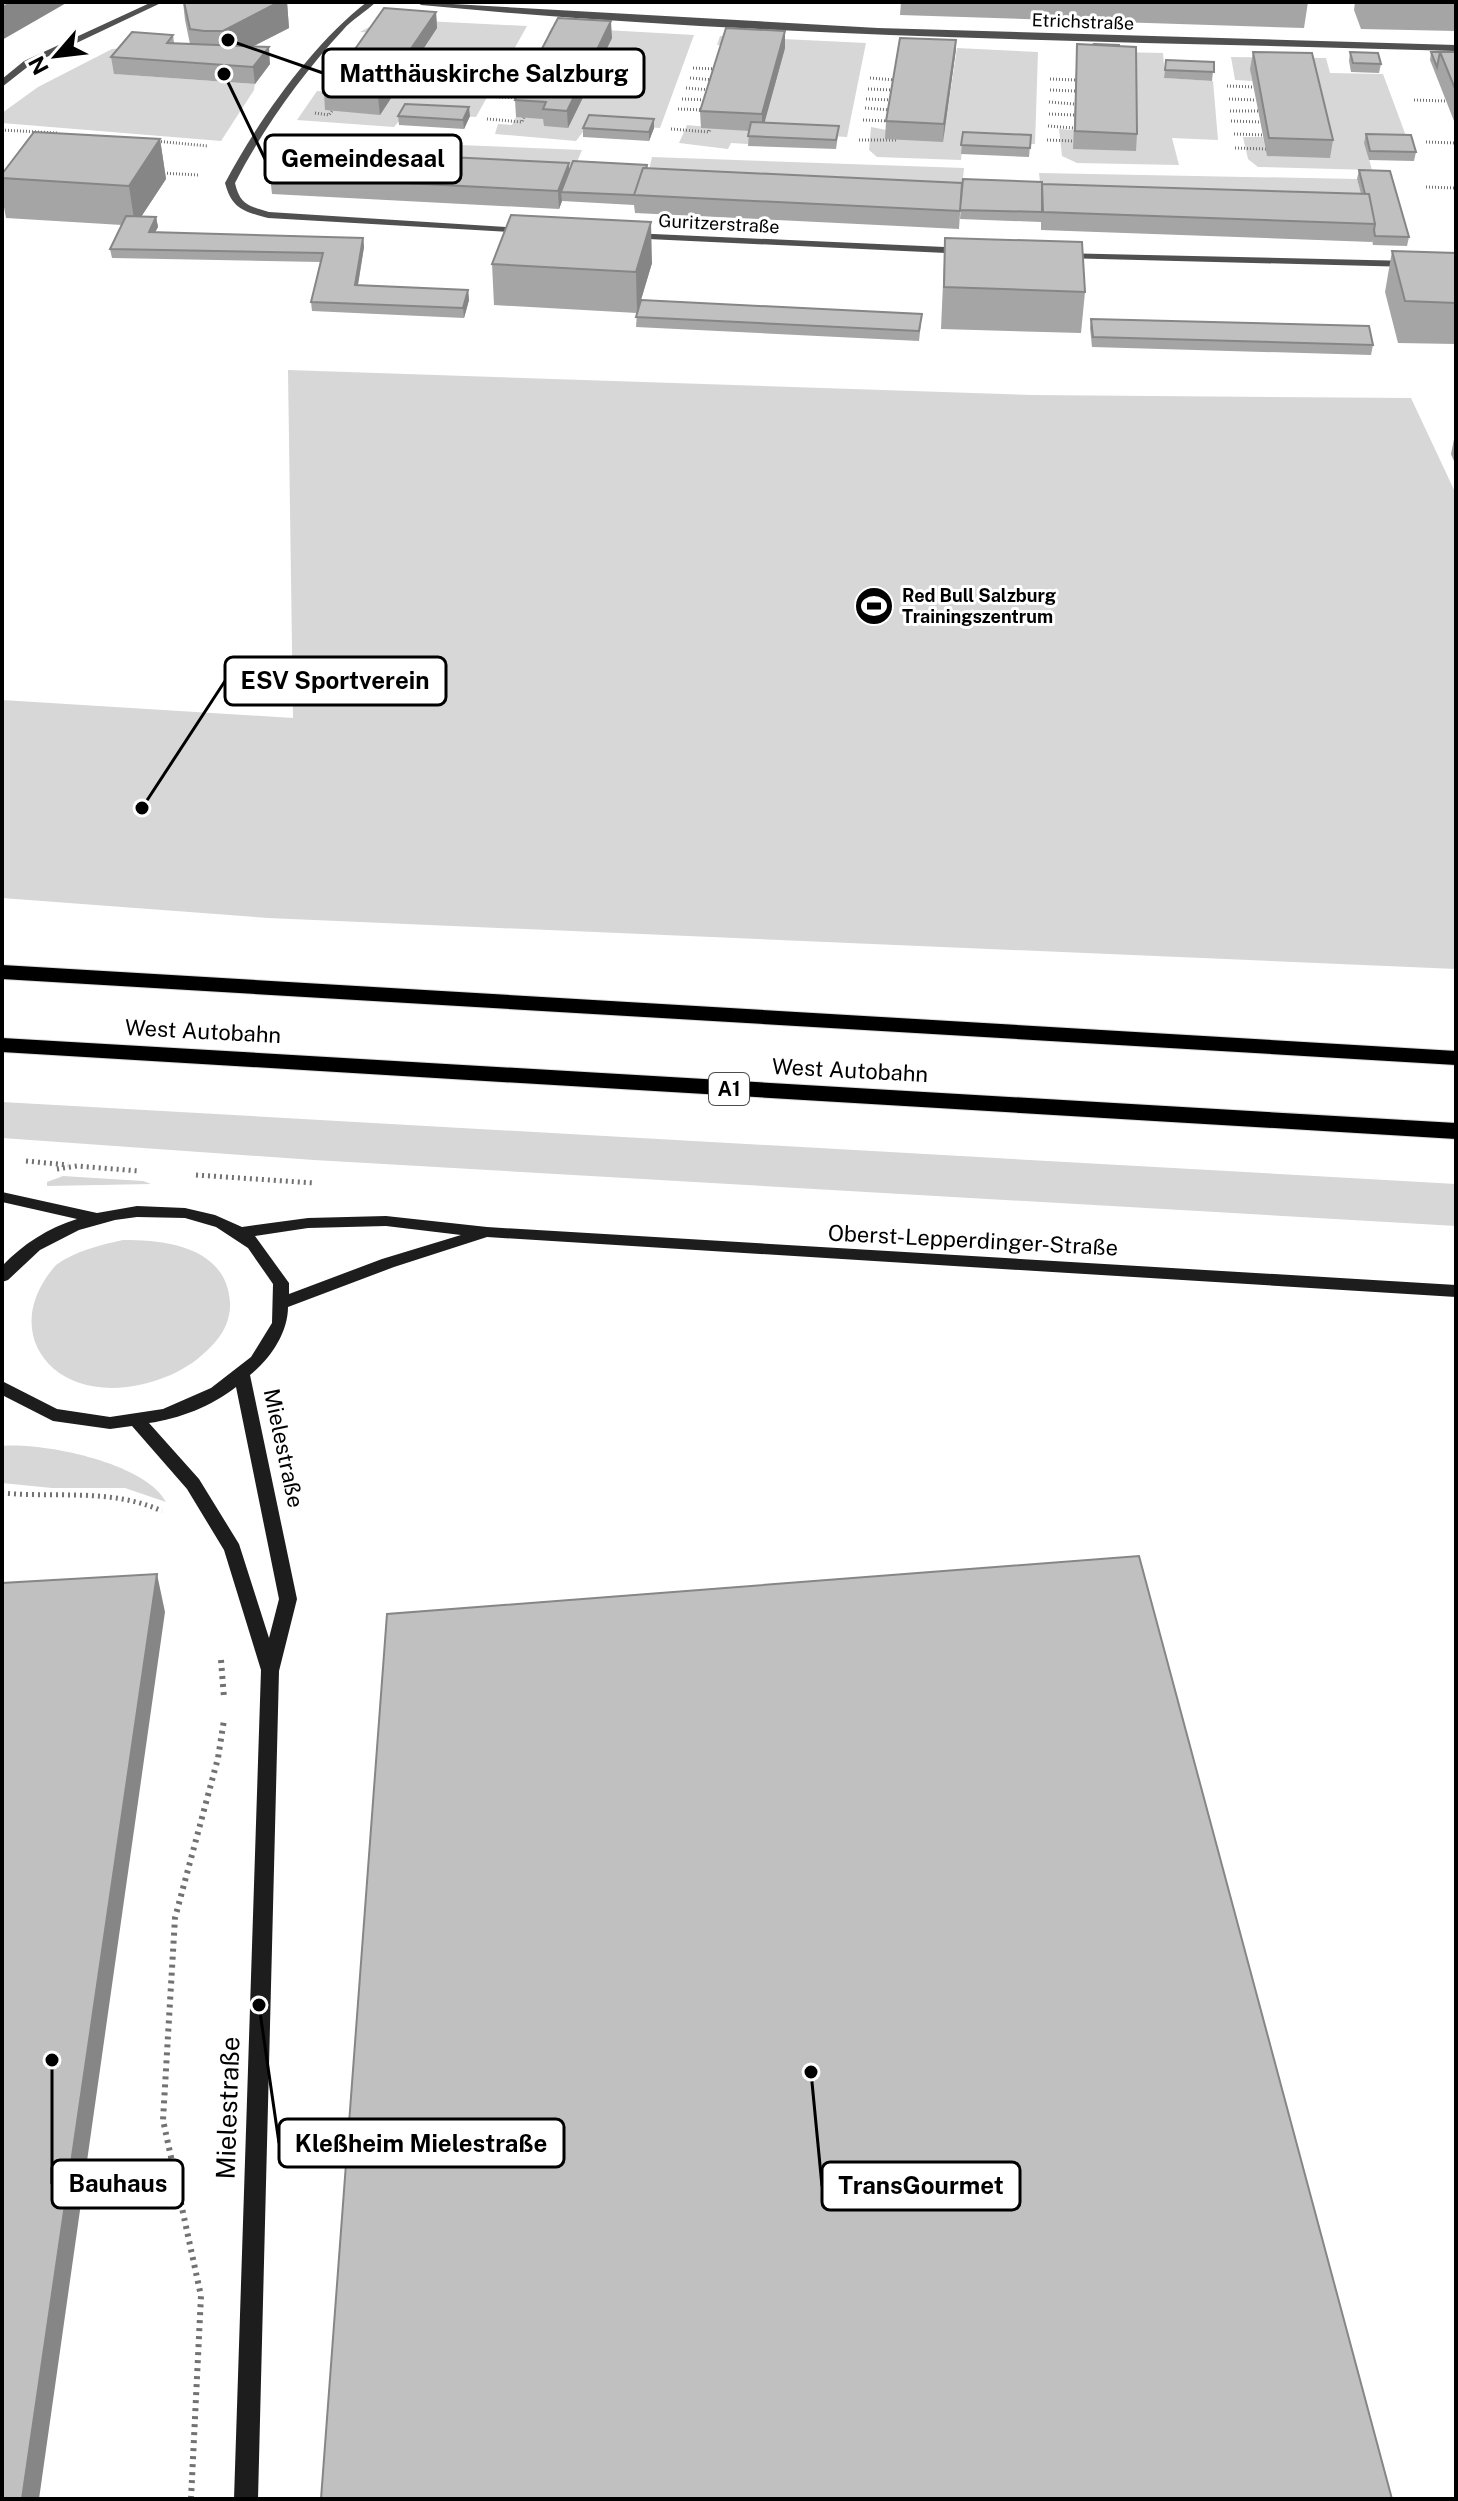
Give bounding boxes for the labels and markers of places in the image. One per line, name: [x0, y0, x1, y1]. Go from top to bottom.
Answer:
callout: Matthäuskirche Salzburg: [323, 49, 644, 97]
callout: Gemeindesaal: [265, 135, 461, 183]
sports icon: Red Bull Salzburg Trainingszentrum: [853, 585, 895, 627]
place label: Red Bull Salzburg Trainingszentrum: [902, 585, 1056, 627]
callout: ESV Sportverein: [225, 657, 446, 705]
callout: Kleßheim Mielestraße: [279, 2119, 564, 2167]
callout: Bauhaus: [52, 2160, 183, 2208]
callout: TransGourmet: [822, 2162, 1020, 2210]

